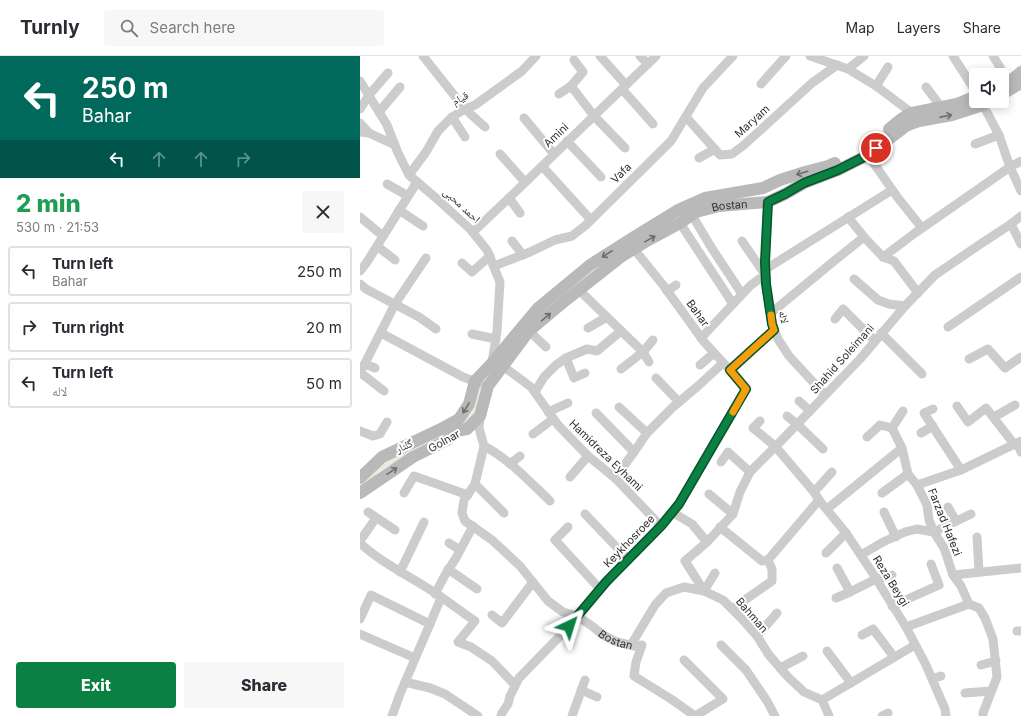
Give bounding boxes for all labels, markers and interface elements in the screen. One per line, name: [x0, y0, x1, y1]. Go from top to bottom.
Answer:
search box: [104, 10, 384, 46]
text: Turnly: [20, 16, 80, 39]
icon: search: [118, 17, 140, 39]
text: Search here: [150, 18, 235, 37]
text: Map: [846, 19, 875, 36]
text: Layers: [897, 19, 941, 36]
text: Share: [963, 19, 1001, 36]
map controls: [969, 68, 1009, 108]
button: sound: [969, 68, 1009, 108]
text: 250 m: [82, 71, 169, 105]
icon: left: [16, 72, 68, 124]
street label: قیام: [449, 88, 471, 108]
street label: Maryam: [732, 102, 772, 140]
text: Bahar: [82, 105, 131, 126]
one-way arrow: [939, 111, 952, 119]
street label: Amini: [541, 120, 571, 150]
pin: [859, 131, 893, 165]
icon: arrive: [865, 137, 887, 159]
icon: left: [106, 148, 128, 170]
icon: ahead: [148, 148, 170, 170]
icon: ahead: [190, 148, 212, 170]
icon: right: [232, 148, 254, 170]
street label: Vafa: [608, 160, 634, 186]
one-way arrow: [796, 170, 809, 177]
street label: احمد محبی: [441, 184, 483, 226]
text: 2 min: [16, 189, 81, 218]
button: close: [302, 191, 344, 233]
street label: Bostan: [710, 197, 748, 215]
text: 530 m · 21:53: [16, 219, 99, 235]
one-way arrow: [644, 235, 656, 243]
one-way arrow: [602, 250, 613, 258]
text: Turn left: [52, 254, 113, 273]
icon: left: [18, 260, 40, 282]
text: 250 m: [297, 262, 342, 281]
text: Bahar: [52, 273, 88, 289]
street label: Bahar: [683, 297, 713, 329]
street label: لاله: [776, 309, 792, 325]
one-way arrow: [540, 312, 551, 321]
icon: right: [18, 316, 40, 338]
text: Turn right: [52, 318, 124, 337]
text: 20 m: [306, 318, 342, 337]
street label: Shahid Soleimani: [807, 321, 877, 397]
text: Turn left: [52, 363, 113, 382]
icon: left: [18, 372, 40, 394]
text: 50 m: [306, 374, 342, 393]
text: لاله: [52, 383, 67, 399]
one-way arrow: [462, 402, 470, 414]
street label: Hamidreza Eyhami: [566, 416, 646, 494]
street label: Golnar: [426, 427, 462, 455]
street label: گلنار: [392, 436, 415, 456]
one-way arrow: [386, 467, 397, 475]
street label: Farzad Hafezi: [925, 486, 965, 558]
street label: Keykhosroee: [600, 512, 658, 570]
street label: Reza Beygi: [870, 553, 912, 609]
street label: Bahman: [733, 594, 771, 636]
position arrow: [548, 605, 590, 647]
street label: Bostan: [595, 627, 634, 652]
button: Exit: [16, 662, 176, 708]
button: Share: [184, 662, 344, 708]

